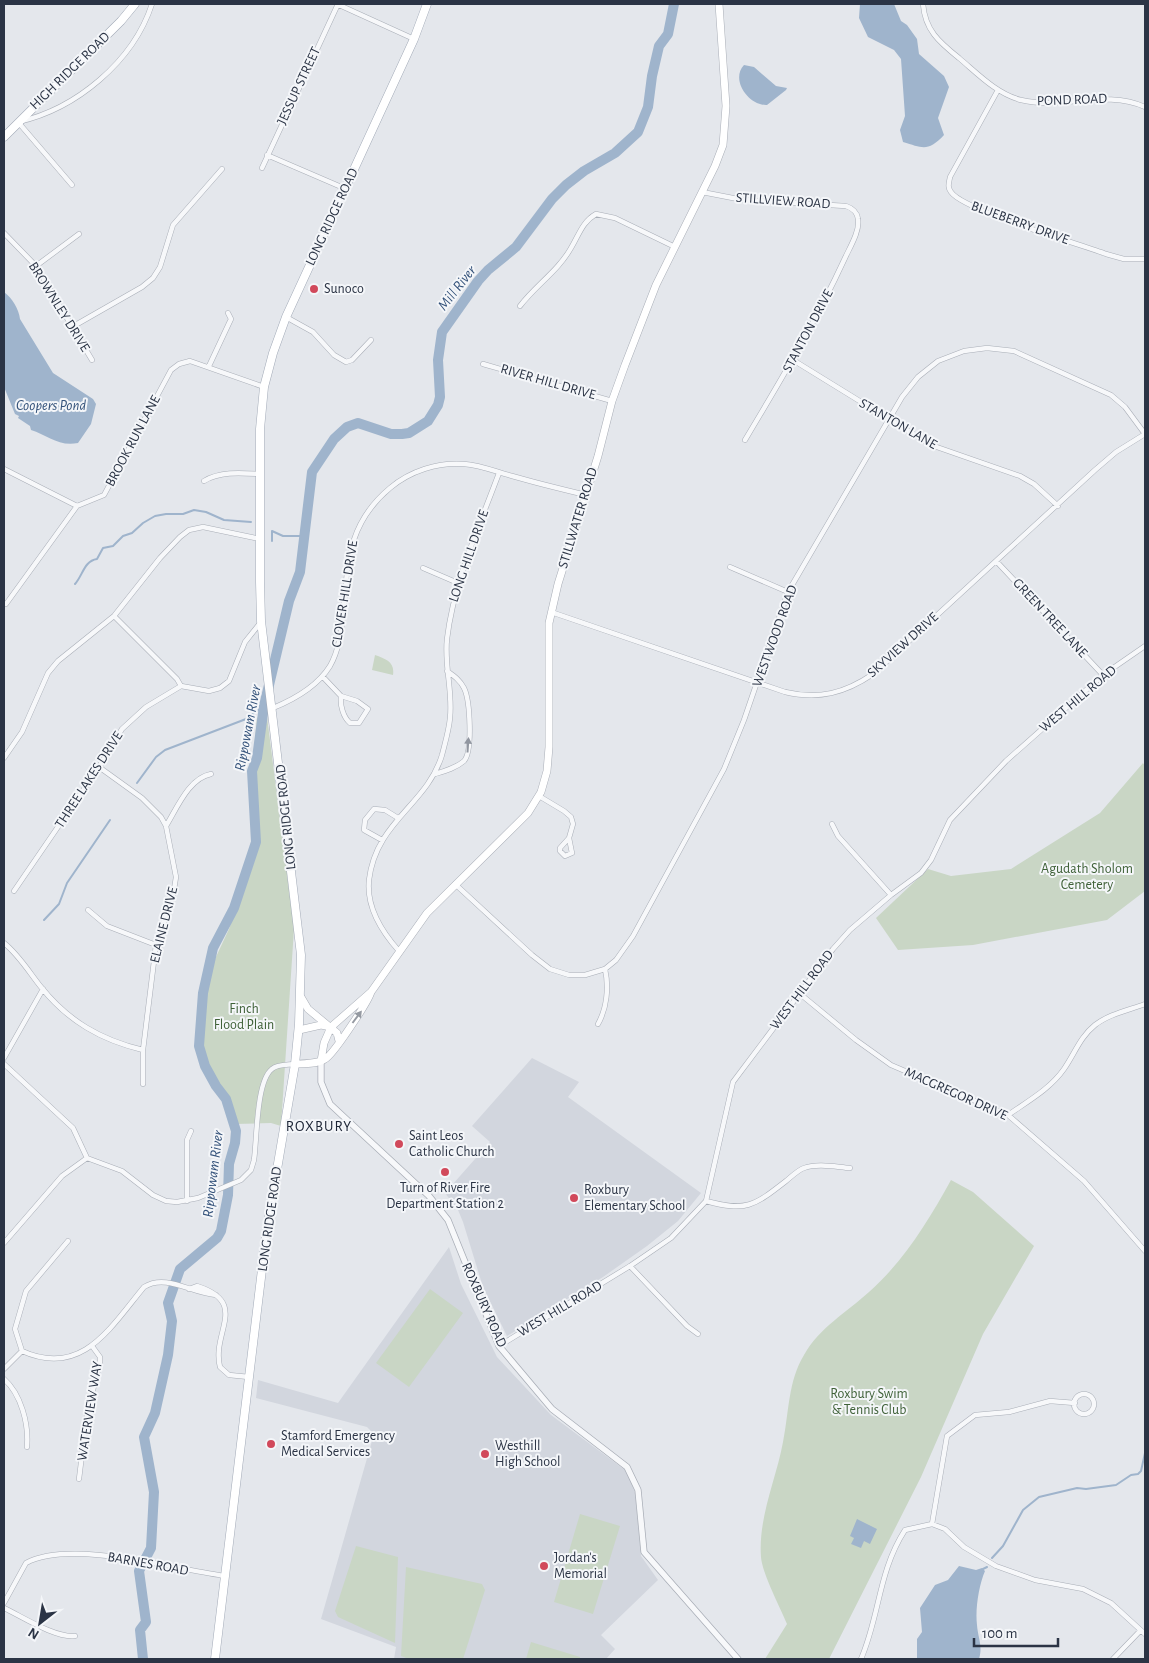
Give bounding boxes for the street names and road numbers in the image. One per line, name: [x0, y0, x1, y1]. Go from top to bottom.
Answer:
street label: HIGH RIDGE ROAD: [27, 30, 113, 112]
street label: JESSUP STREET: [275, 45, 323, 127]
street label: POND ROAD: [1037, 92, 1107, 108]
street label: LONG RIDGE ROAD: [303, 166, 361, 268]
street label: STILLVIEW ROAD: [735, 191, 831, 211]
street label: BLUEBERRY DRIVE: [969, 199, 1071, 247]
street label: BROWNLEY DRIVE: [26, 260, 92, 355]
street label: STANTON DRIVE: [780, 287, 836, 375]
street label: RIVER HILL DRIVE: [499, 362, 597, 402]
street label: BROOK RUN LANE: [103, 393, 163, 489]
street label: STANTON LANE: [857, 396, 939, 452]
street label: STILLWATER ROAD: [556, 466, 600, 570]
street label: LONG HILL DRIVE: [447, 508, 491, 604]
street label: CLOVER HILL DRIVE: [330, 539, 360, 649]
street label: GREEN TREE LANE: [1010, 576, 1090, 660]
street label: WESTWOOD ROAD: [750, 583, 800, 689]
street label: SKYVIEW DRIVE: [865, 610, 941, 680]
street label: WEST HILL ROAD: [1037, 663, 1119, 735]
street label: THREE LAKES DRIVE: [53, 729, 126, 831]
street label: LONG RIDGE ROAD: [274, 764, 298, 870]
street label: ELAINE DRIVE: [148, 885, 180, 965]
street label: WEST HILL ROAD: [768, 948, 836, 1032]
street label: MACGREGOR DRIVE: [902, 1065, 1010, 1123]
street label: LONG RIDGE ROAD: [256, 1166, 284, 1272]
street label: ROXBURY ROAD: [459, 1260, 509, 1350]
street label: WEST HILL ROAD: [515, 1278, 605, 1340]
street label: WATERVIEW WAY: [75, 1360, 105, 1462]
street label: BARNES ROAD: [106, 1550, 190, 1578]

